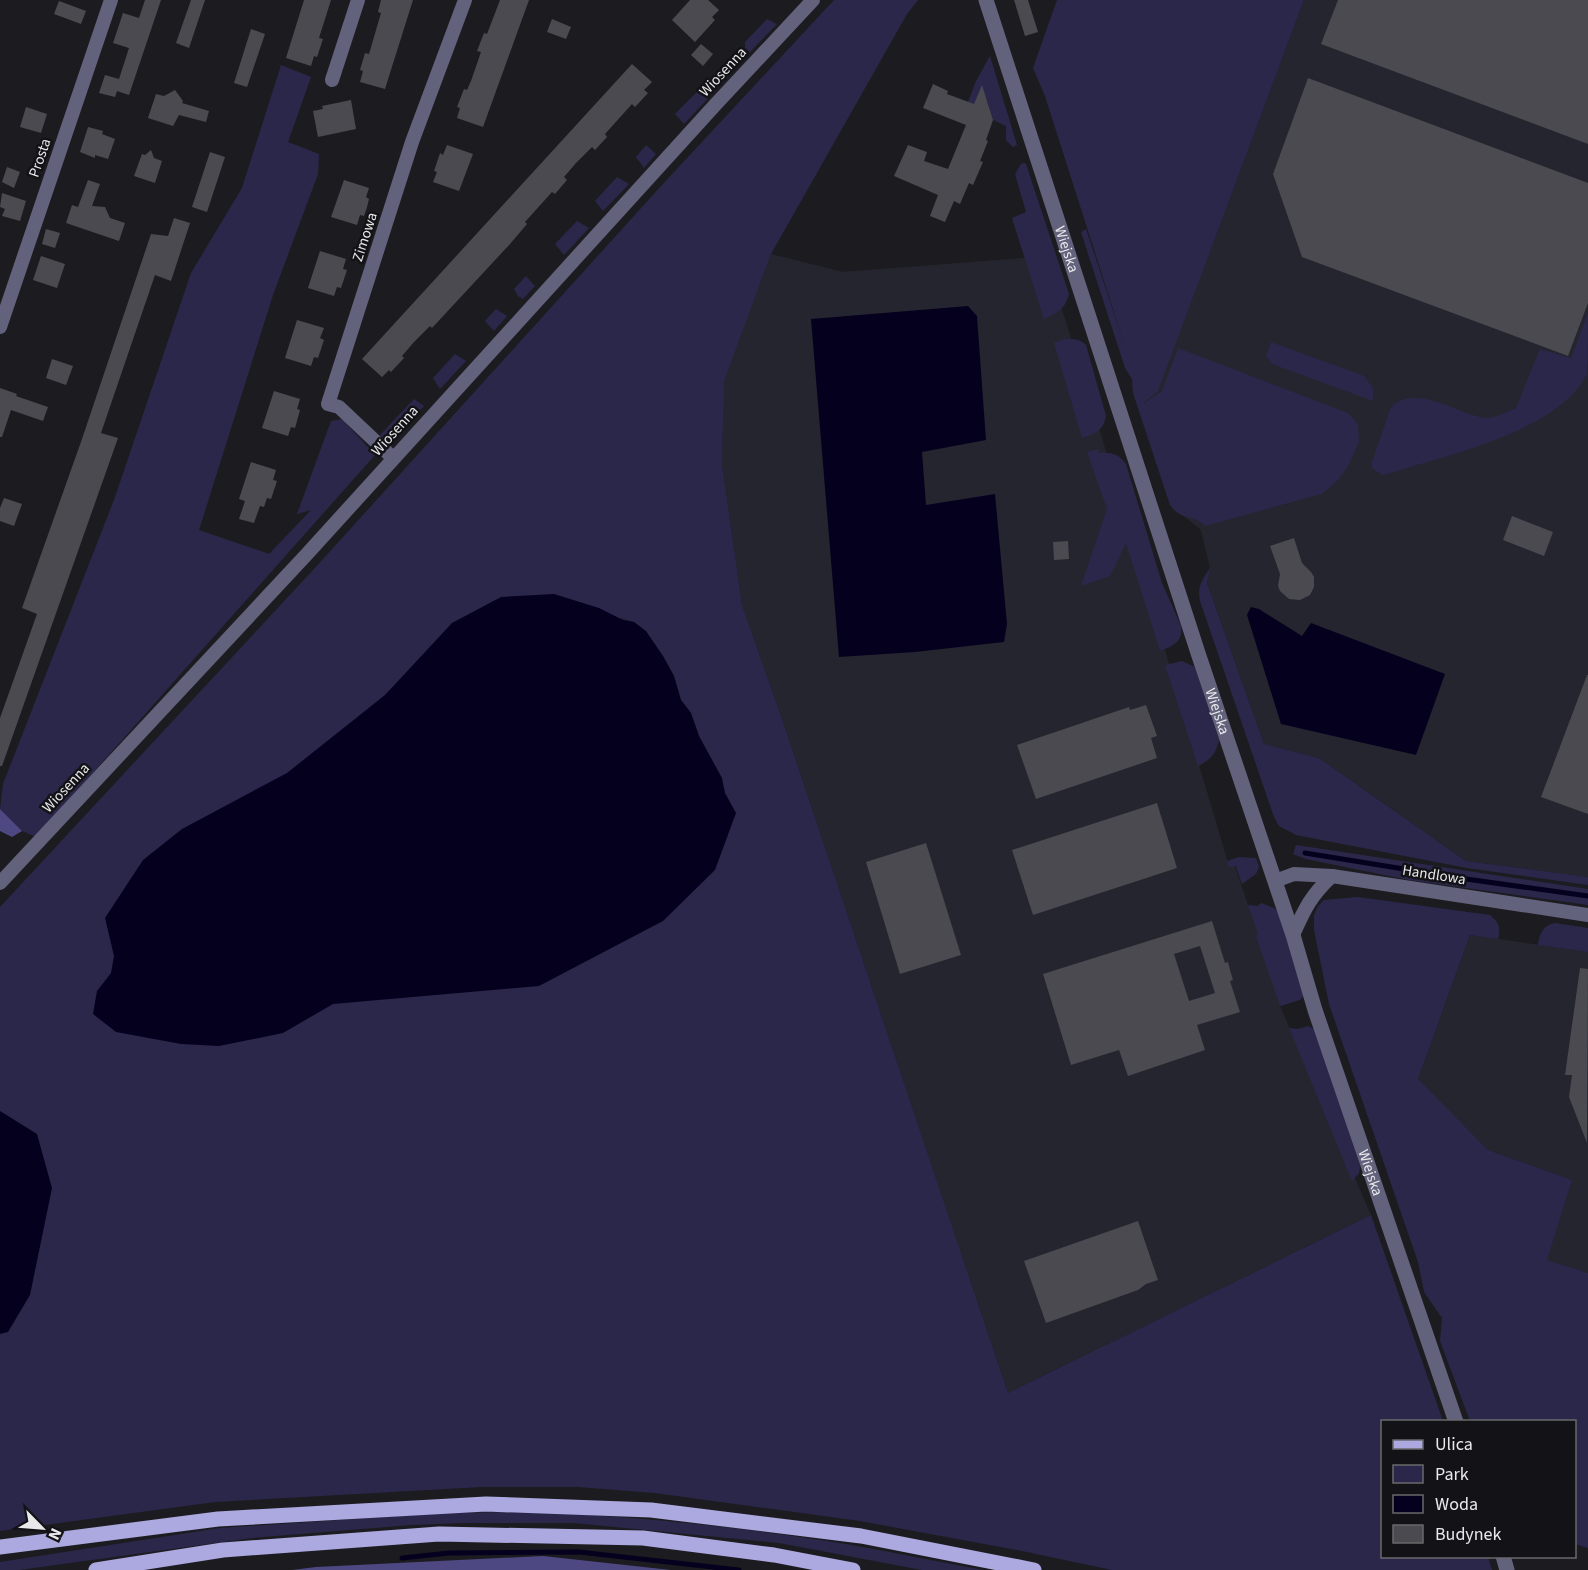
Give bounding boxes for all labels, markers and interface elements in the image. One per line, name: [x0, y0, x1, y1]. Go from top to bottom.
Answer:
street label: Wiosenna: [694, 42, 752, 102]
street label: Prosta: [24, 136, 56, 180]
street label: Zimowa: [347, 210, 383, 264]
street label: Wiejska: [1050, 223, 1084, 275]
street label: Wiosenna: [367, 401, 423, 461]
street label: Wiejska: [1200, 685, 1235, 737]
street label: Wiosenna: [37, 758, 95, 818]
street label: Handlowa: [1401, 860, 1467, 890]
street label: Wiejska: [1353, 1146, 1388, 1198]
legend: [1381, 1420, 1576, 1558]
text: Ulica: [1435, 1432, 1473, 1457]
text: Park: [1435, 1462, 1469, 1487]
text: Woda: [1435, 1492, 1478, 1517]
north arrow: [12, 1498, 72, 1558]
text: Budynek: [1435, 1522, 1502, 1547]
text: N: [42, 1524, 67, 1543]

